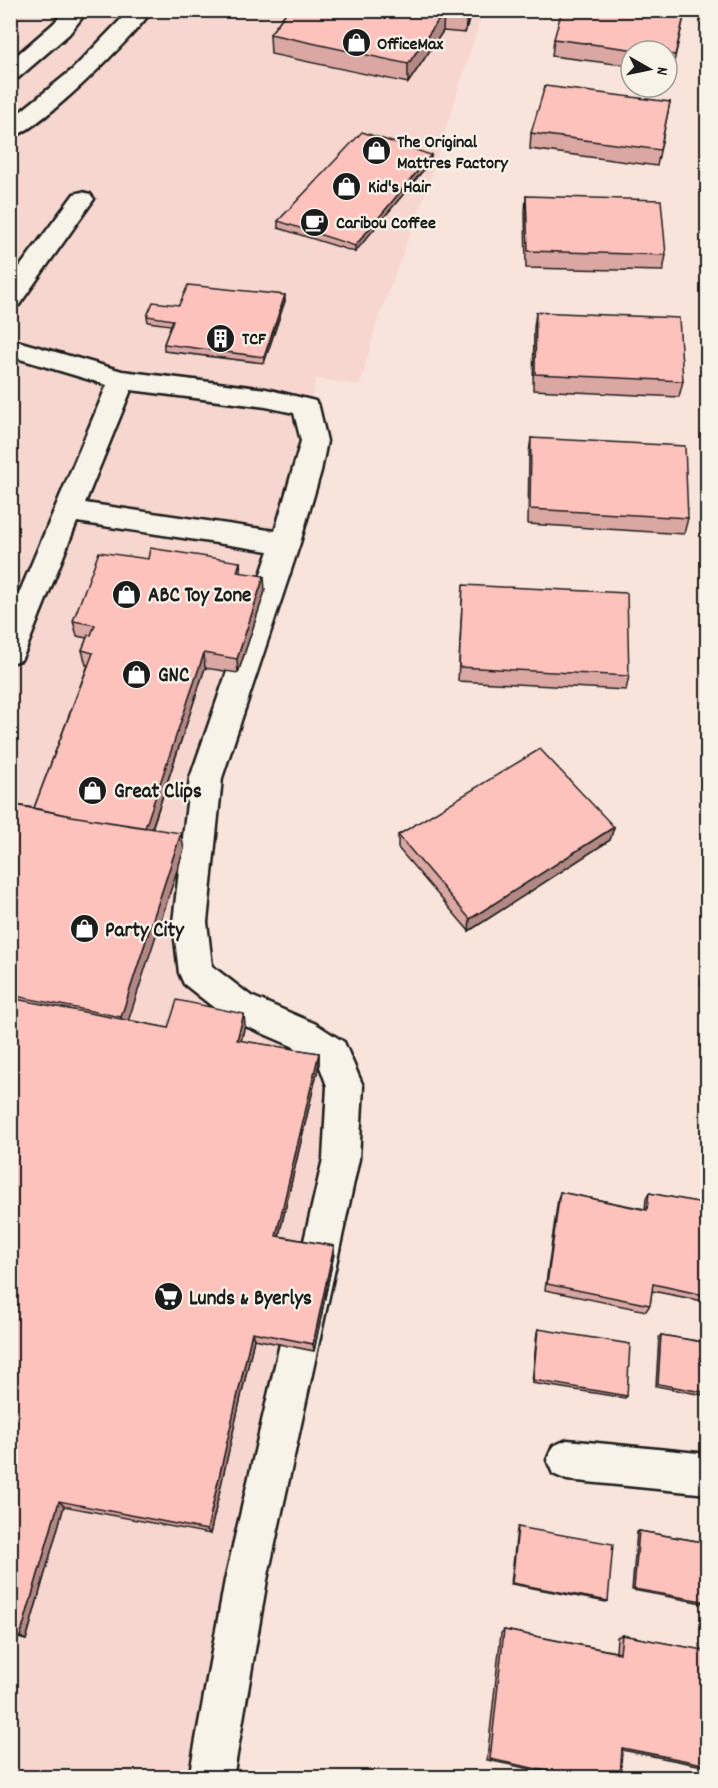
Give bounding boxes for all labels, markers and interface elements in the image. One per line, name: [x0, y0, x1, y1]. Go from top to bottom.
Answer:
shop icon: OfficeMax: [340, 27, 372, 59]
place label: OfficeMax: [377, 33, 443, 58]
north arrow: [619, 39, 679, 99]
text: N: [649, 65, 673, 77]
place label: The Original Mattres Factory: [397, 131, 509, 177]
shop icon: The Original Mattres Factory: [360, 135, 392, 167]
shop icon: Kid's Hair: [331, 170, 363, 202]
place label: Kid's Hair: [368, 176, 431, 201]
cafe icon: Caribou Coffee: [299, 206, 331, 238]
place label: Caribou Coffee: [336, 212, 436, 237]
building icon: TCF: [205, 322, 237, 354]
place label: TCF: [242, 328, 267, 353]
shop icon: ABC Toy Zone: [111, 578, 143, 610]
place label: ABC Toy Zone: [148, 582, 251, 612]
shop icon: GNC: [121, 658, 153, 690]
place label: GNC: [158, 662, 190, 692]
shop icon: Great Clips: [77, 774, 109, 806]
place label: Great Clips: [114, 778, 202, 808]
shop icon: Party City: [68, 913, 100, 945]
place label: Party City: [105, 917, 185, 947]
supermarket icon: Lunds & Byerlys: [152, 1281, 184, 1313]
place label: Lunds & Byerlys: [189, 1285, 312, 1315]

